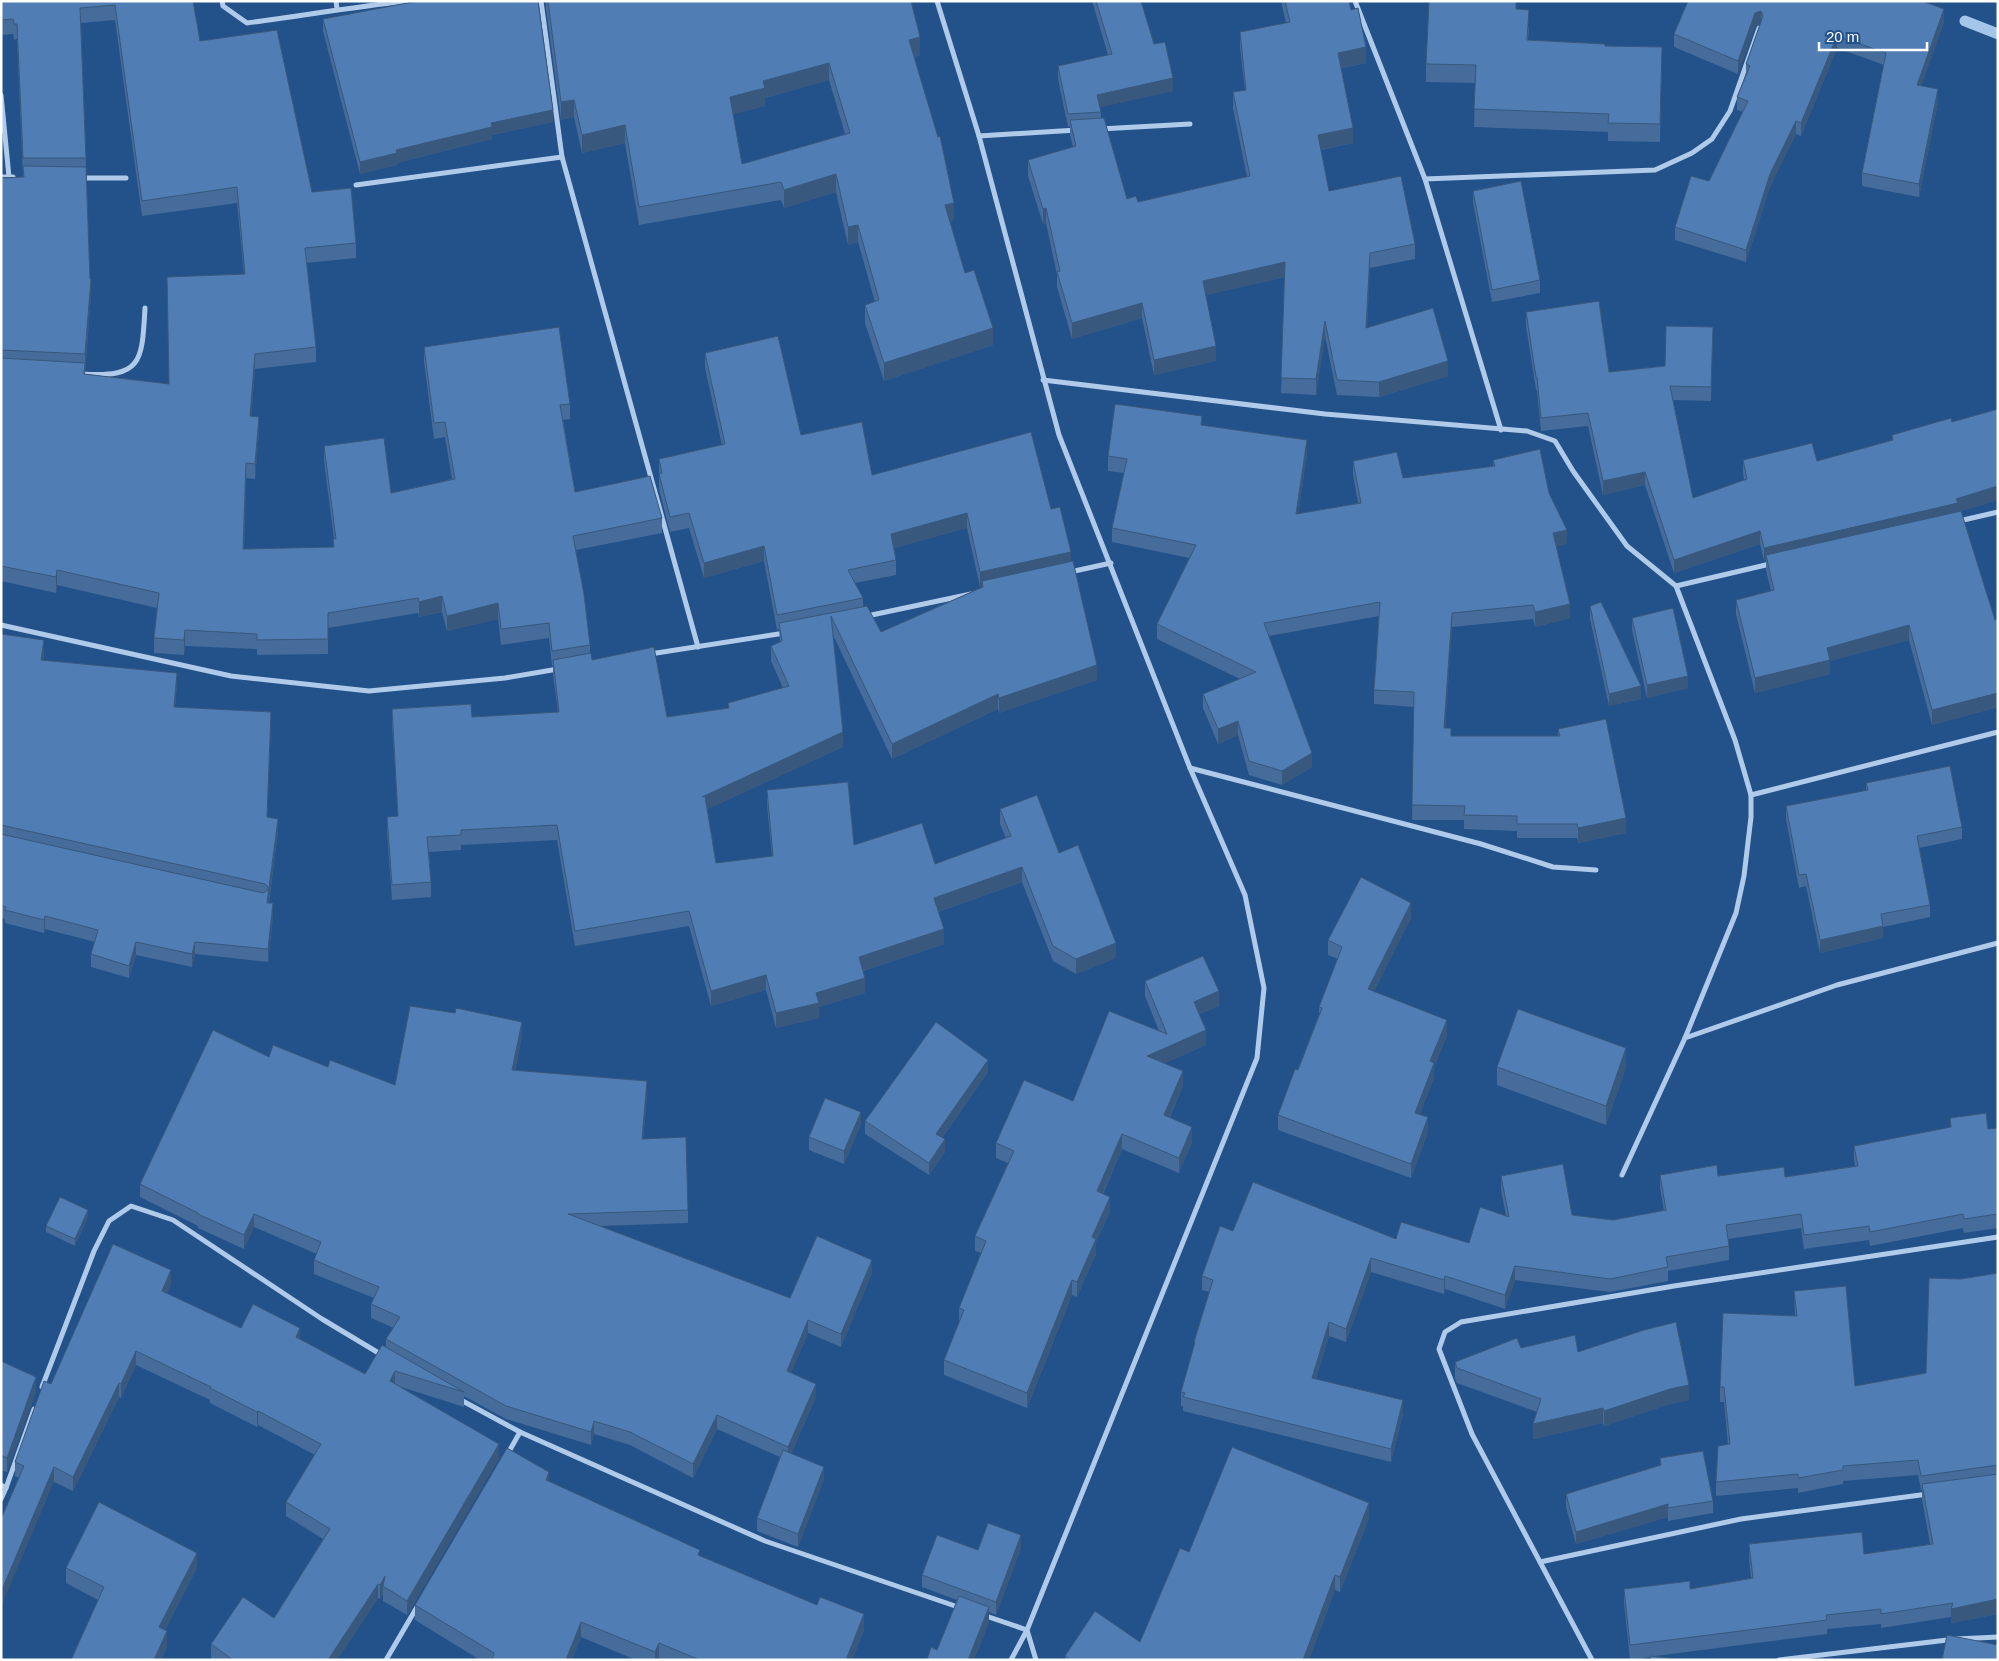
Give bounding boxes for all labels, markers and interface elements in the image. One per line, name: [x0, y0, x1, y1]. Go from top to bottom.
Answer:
scale bar: [1819, 20, 1926, 52]
text: 20 m: [1826, 28, 1859, 45]

